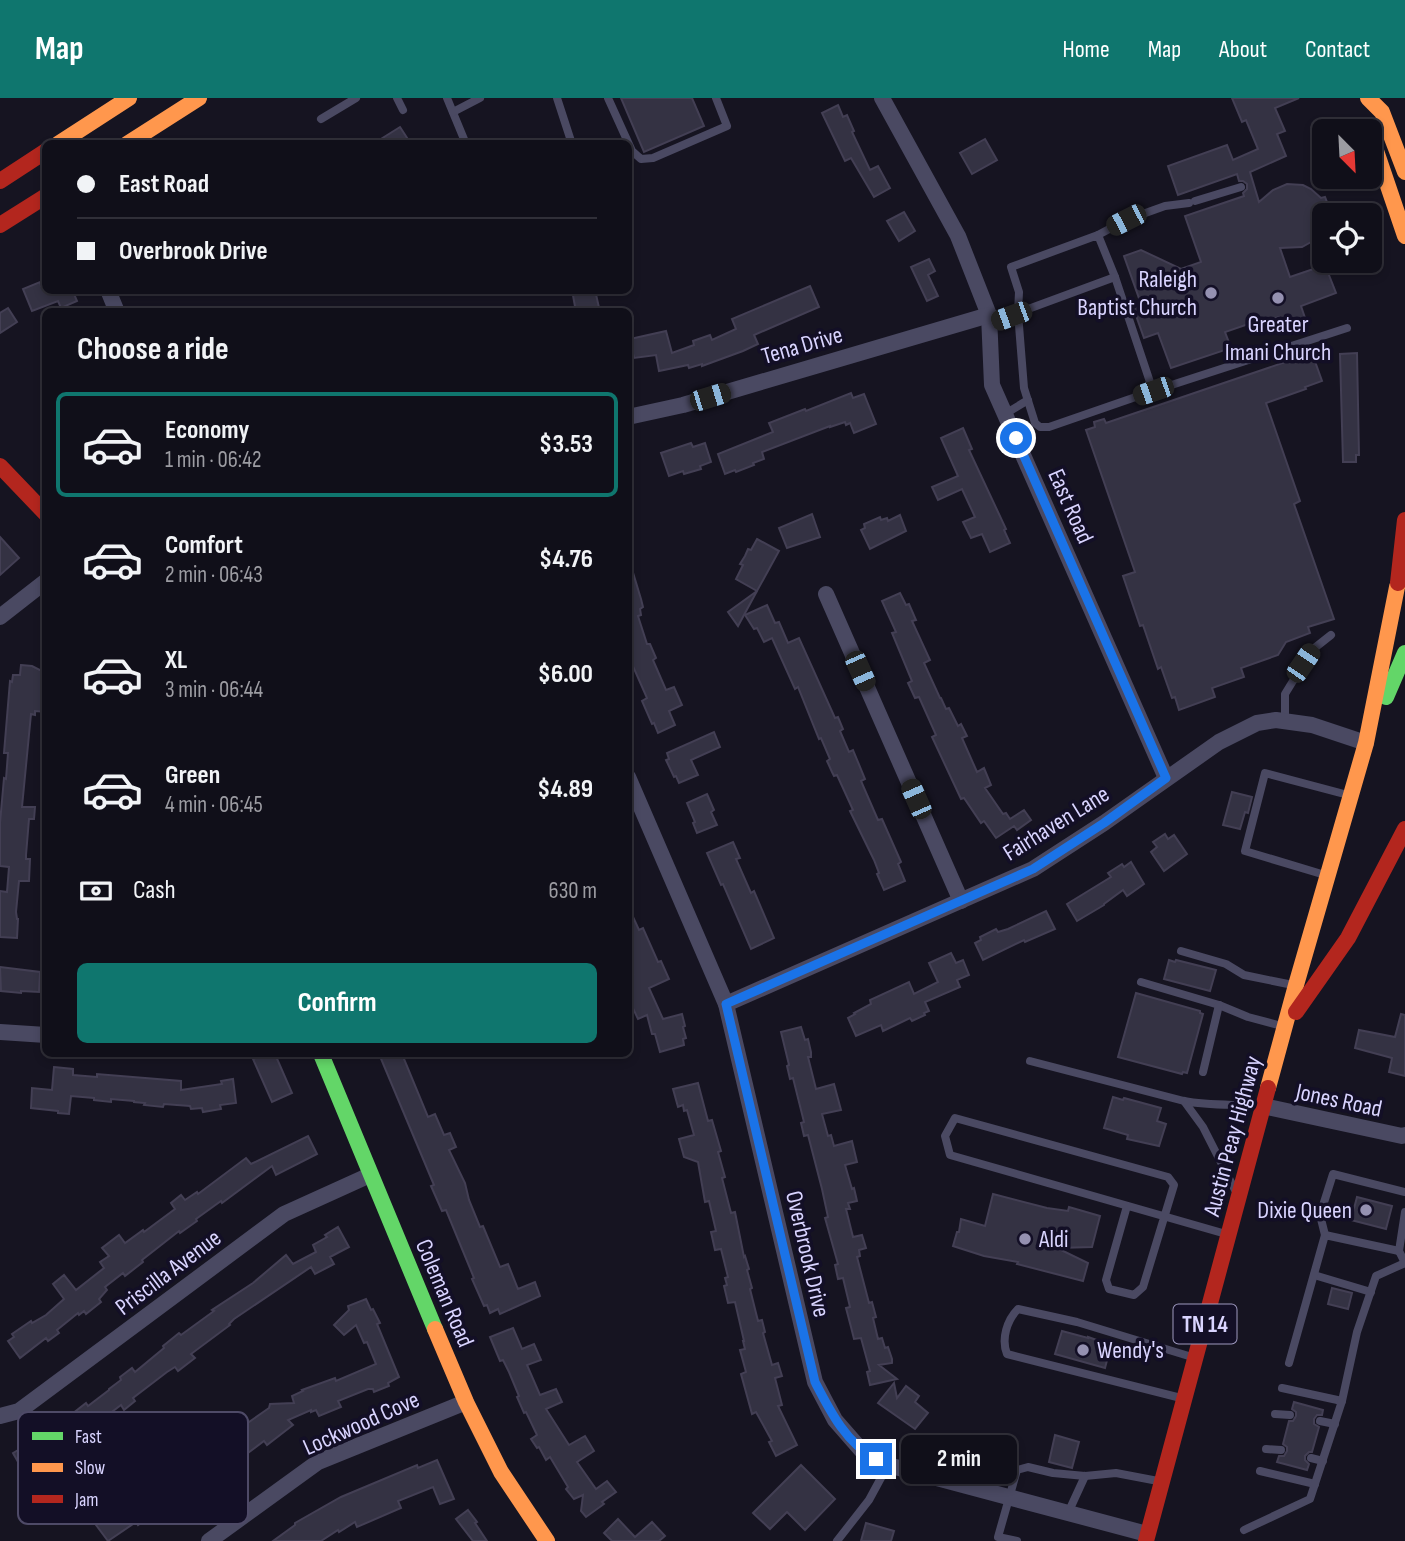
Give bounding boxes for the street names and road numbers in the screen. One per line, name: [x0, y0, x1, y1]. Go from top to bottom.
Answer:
street label: Tena Drive: [758, 320, 846, 371]
street label: East Road: [1041, 464, 1100, 548]
street label: Fairhaven Lane: [998, 779, 1115, 867]
street label: Austin Peay Highway: [1197, 1053, 1268, 1220]
street label: Jones Road: [1292, 1077, 1385, 1124]
street label: Overbrook Drive: [779, 1188, 836, 1320]
street label: Priscilla Avenue: [110, 1223, 227, 1322]
street label: Coleman Road: [409, 1235, 480, 1351]
road number: TN 14: [1174, 1304, 1236, 1344]
street label: Lockwood Cove: [298, 1385, 424, 1462]

